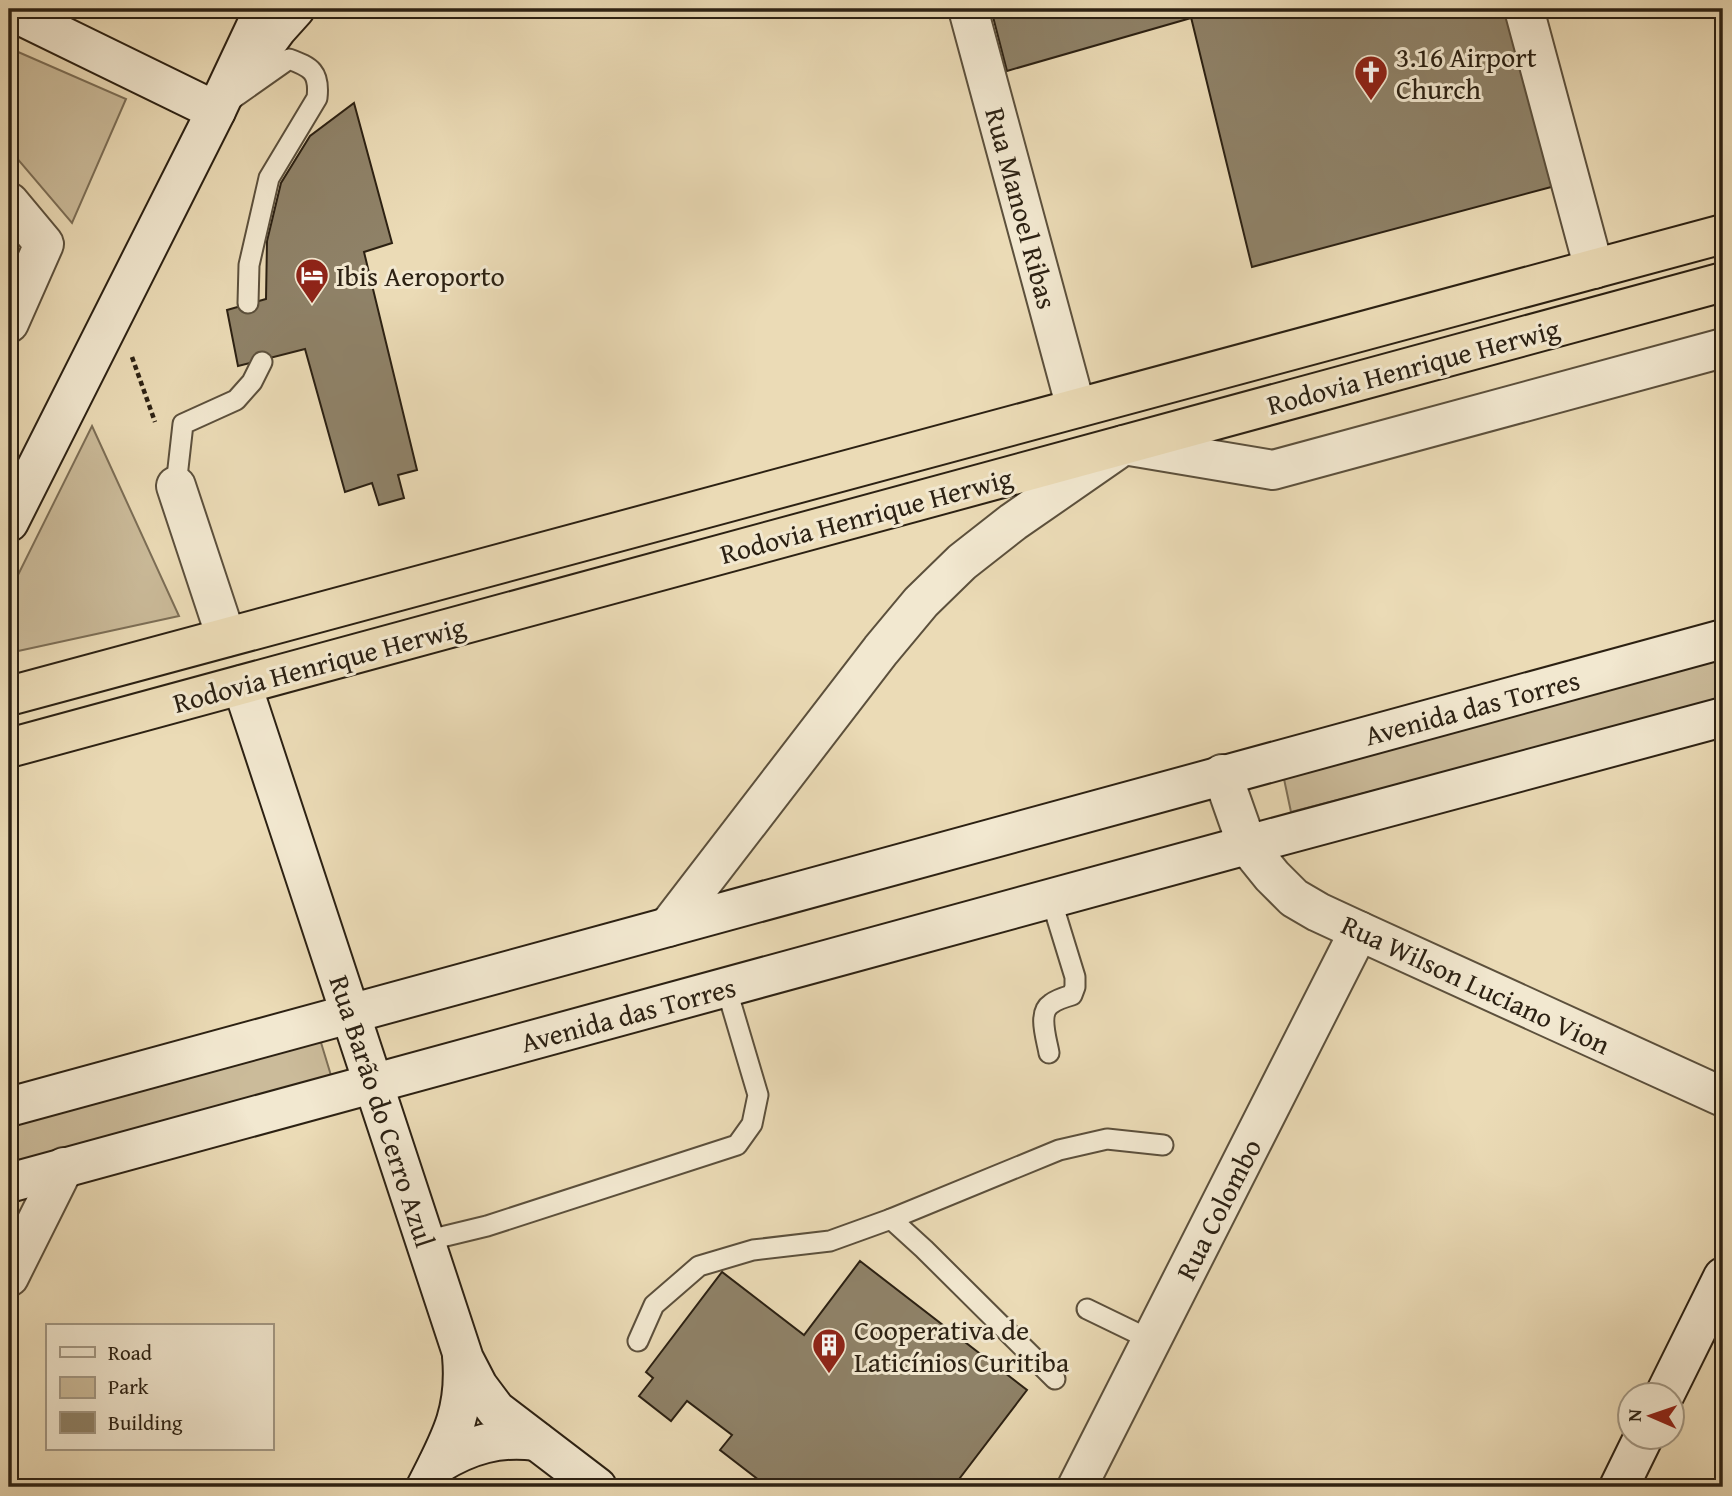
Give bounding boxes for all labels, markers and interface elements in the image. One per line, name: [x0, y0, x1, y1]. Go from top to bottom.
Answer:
place label: 3.16 Airport Church: [1396, 36, 1537, 109]
church icon: 3.16 Airport Church: [1352, 53, 1390, 102]
street label: Rua Manoel Ribas: [975, 103, 1069, 313]
place label: Ibis Aeroporto: [336, 255, 505, 296]
hotel icon: Ibis Aeroporto: [293, 256, 331, 305]
street label: Rodovia Henrique Herwig: [1262, 307, 1564, 425]
street label: Rodovia Henrique Herwig: [715, 456, 1017, 574]
street label: Rodovia Henrique Herwig: [168, 605, 470, 723]
street label: Avenida das Torres: [1360, 659, 1584, 755]
street label: Rua Wilson Luciano Vion: [1335, 904, 1617, 1064]
street label: Avenida das Torres: [516, 966, 740, 1062]
street label: Rua Barão do Cerro Azul: [320, 970, 446, 1253]
street label: Rua Colombo: [1165, 1131, 1271, 1287]
place label: Cooperativa de Laticínios Curitiba: [854, 1309, 1070, 1382]
legend: [46, 1324, 273, 1450]
building icon: Cooperativa de Laticínios Curitiba: [810, 1326, 848, 1375]
text: Road: [108, 1337, 153, 1368]
text: Park: [108, 1371, 149, 1402]
north arrow: [1616, 1380, 1686, 1450]
text: Building: [108, 1407, 183, 1438]
text: N: [1620, 1408, 1648, 1422]

